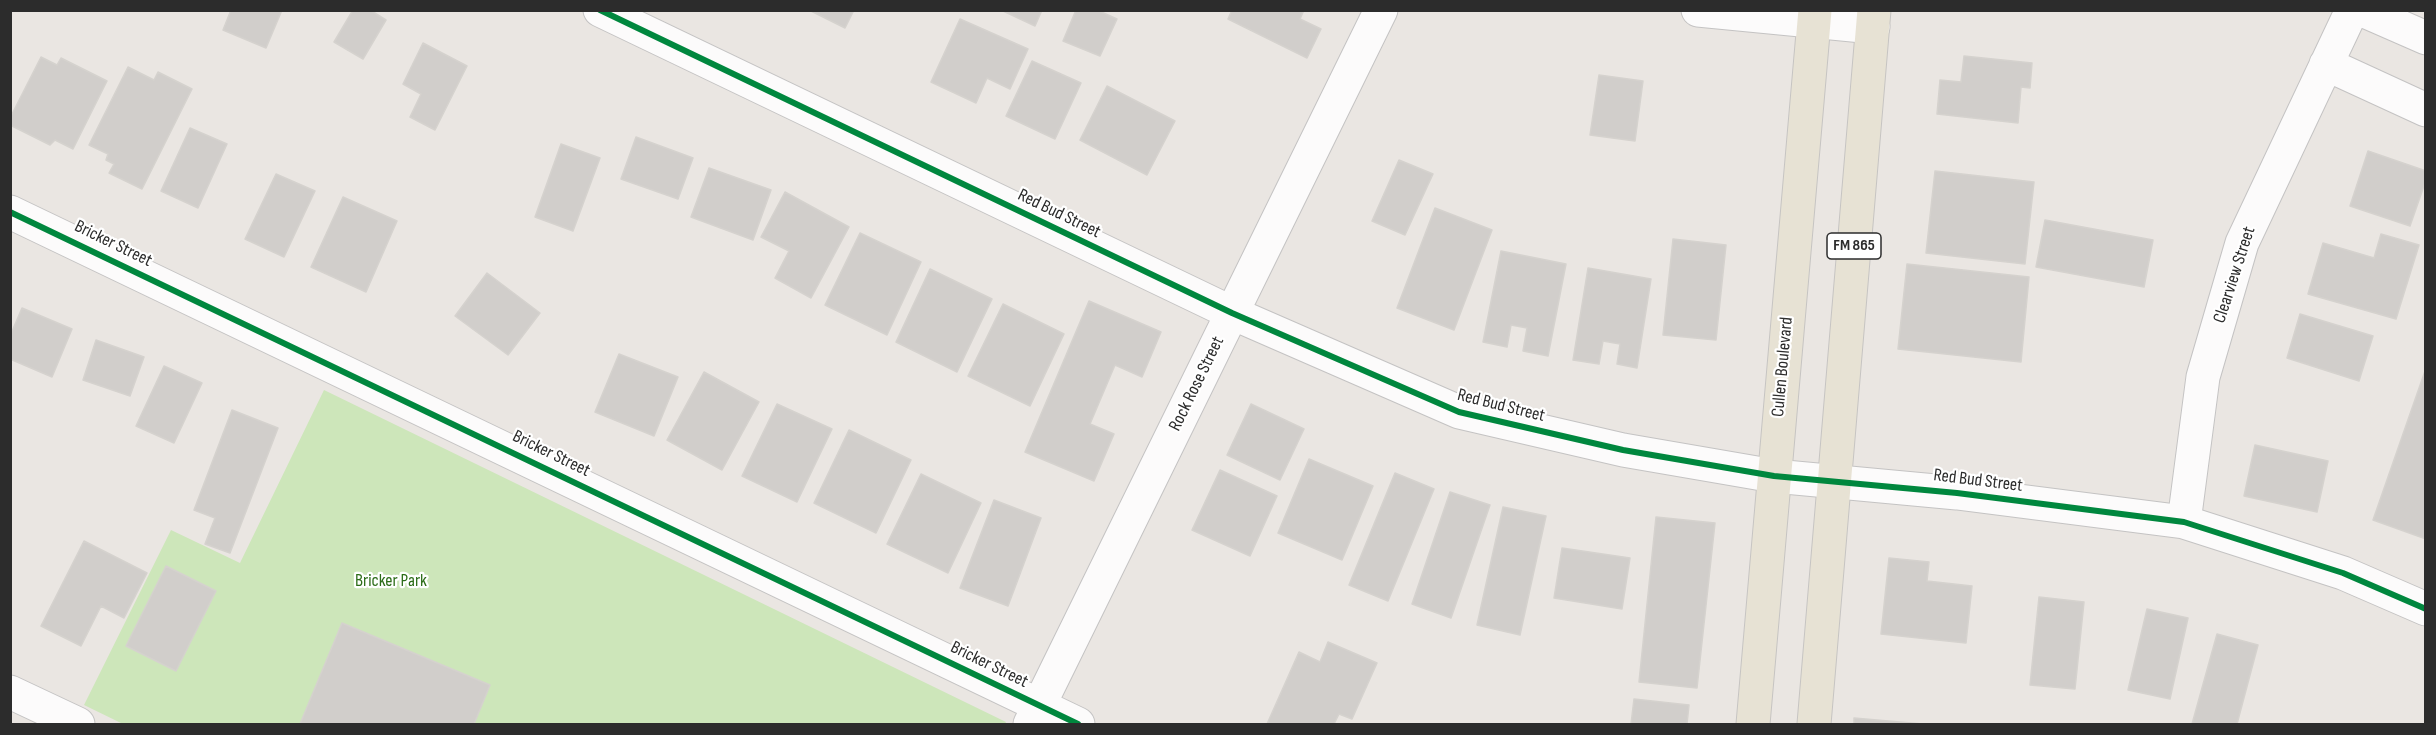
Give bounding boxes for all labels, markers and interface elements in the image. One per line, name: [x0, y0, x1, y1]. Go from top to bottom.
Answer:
street label: Red Bud Street: [1014, 185, 1104, 243]
street label: Bricker Street: [71, 216, 155, 272]
street label: Clearview Street: [2209, 224, 2261, 326]
road number: FM 865: [1827, 233, 1881, 259]
street label: Cullen Boulevard: [1768, 316, 1798, 418]
street label: Rock Rose Street: [1165, 333, 1229, 435]
street label: Red Bud Street: [1455, 385, 1547, 427]
street label: Bricker Street: [509, 426, 593, 482]
street label: Red Bud Street: [1932, 465, 2024, 497]
park label: Bricker Park: [355, 570, 427, 592]
street label: Bricker Street: [947, 637, 1031, 693]

